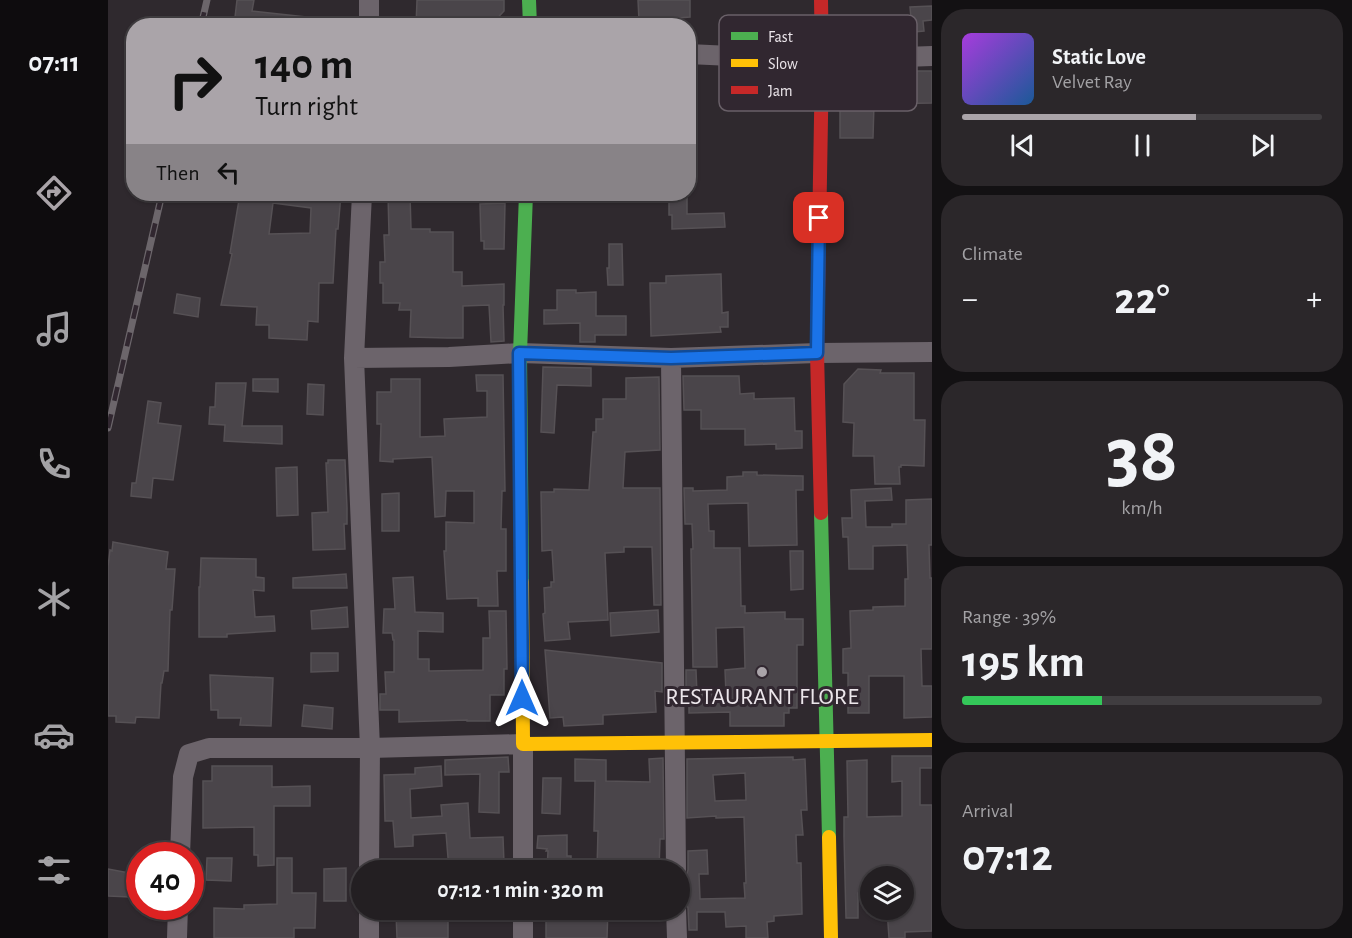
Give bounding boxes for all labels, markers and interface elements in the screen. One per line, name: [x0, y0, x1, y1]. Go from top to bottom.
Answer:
legend: [719, 15, 917, 111]
text: Fast: [768, 29, 793, 45]
icon: right: [156, 42, 234, 120]
text: 140 m: [255, 44, 353, 86]
text: Static Love: [1052, 46, 1146, 68]
text: 07:11: [28, 49, 80, 76]
text: Slow: [768, 56, 798, 72]
text: Velvet Ray: [1052, 72, 1132, 92]
text: Jam: [768, 83, 793, 99]
text: Turn right: [255, 93, 358, 120]
icon: previous: [1006, 129, 1039, 162]
icon: pause: [1126, 129, 1159, 162]
icon: next: [1246, 129, 1279, 162]
icon: left: [212, 156, 245, 189]
text: Then: [156, 162, 200, 184]
icon: directions: [33, 172, 75, 214]
pin: [793, 192, 844, 243]
icon: arrive: [802, 201, 835, 234]
text: Climate: [962, 244, 1023, 264]
text: 22°: [1114, 277, 1170, 322]
text: −: [962, 283, 978, 316]
text: +: [1306, 283, 1322, 316]
icon: music: [33, 308, 75, 350]
text: 38: [1106, 418, 1178, 496]
icon: phone: [33, 443, 75, 485]
text: km/h: [1121, 498, 1163, 518]
icon: climate: [33, 578, 75, 620]
text: Range · 39%: [962, 607, 1056, 627]
text: 195 km: [962, 640, 1085, 685]
marker: RESTAURANT FLORE: [755, 665, 769, 679]
position arrow: [490, 666, 554, 730]
place label: RESTAURANT FLORE: [665, 685, 859, 709]
icon: car: [33, 714, 75, 756]
text: Arrival: [962, 801, 1013, 821]
text: 07:12: [962, 834, 1053, 879]
speed limit sign: 40: [126, 842, 204, 920]
icon: filters: [33, 849, 75, 891]
map controls: [860, 866, 914, 920]
button: layers: [860, 866, 914, 920]
text: 07:12 · 1 min · 320 m: [437, 879, 604, 901]

